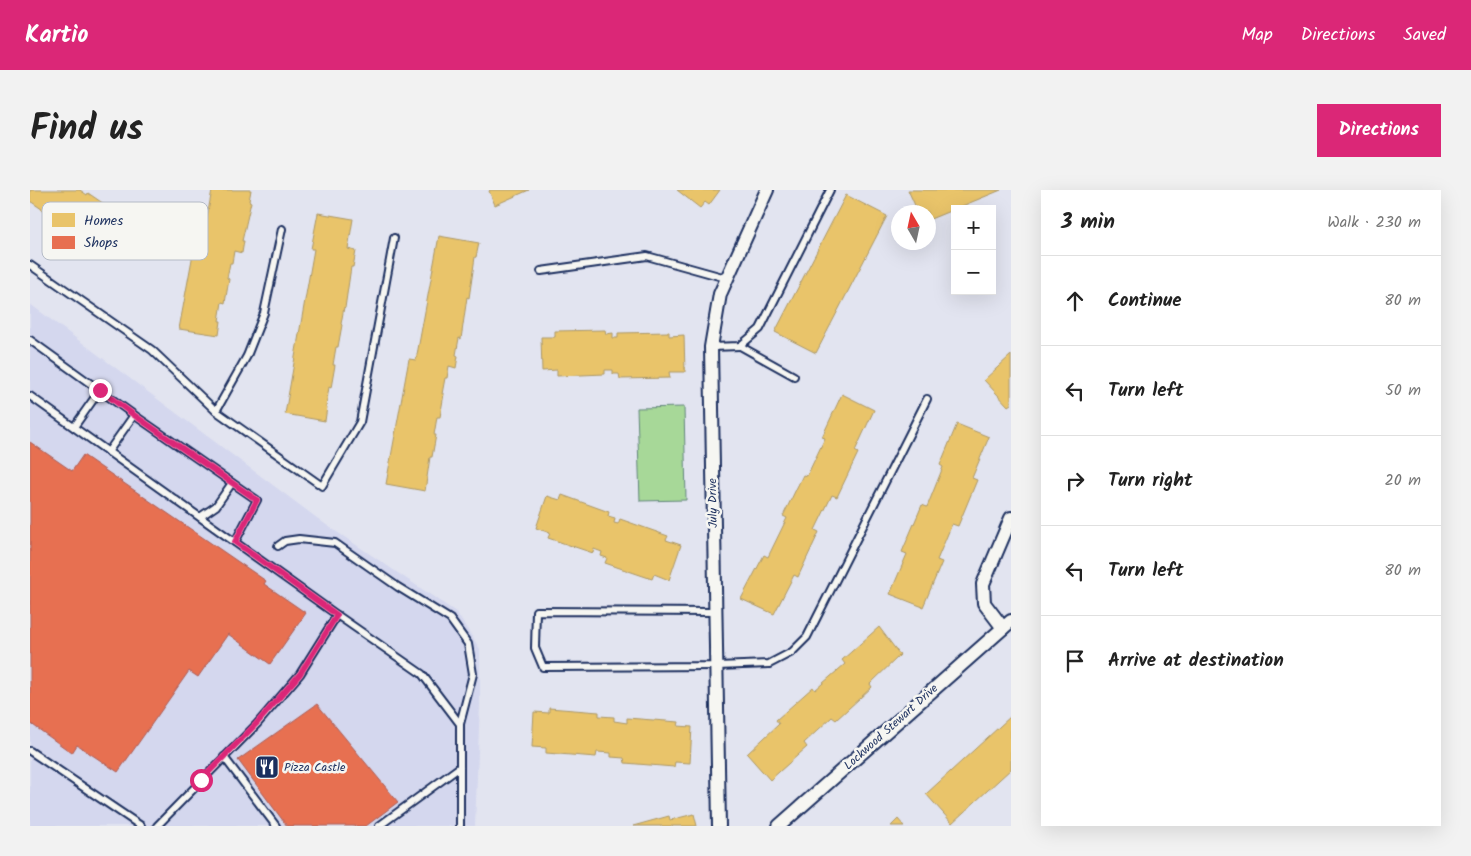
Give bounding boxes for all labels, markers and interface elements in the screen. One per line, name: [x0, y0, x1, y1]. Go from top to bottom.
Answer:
text: Kartio: [25, 16, 88, 55]
text: Map: [1241, 21, 1273, 50]
text: Directions: [1301, 21, 1375, 50]
text: Saved: [1403, 21, 1446, 50]
text: Find us: [30, 102, 143, 158]
button: Directions: [1317, 104, 1441, 157]
legend: [42, 202, 208, 260]
north arrow: [891, 205, 936, 250]
map controls: [951, 205, 996, 295]
button: +: [951, 205, 996, 250]
text: 3 min: [1061, 206, 1115, 239]
text: Homes: [84, 210, 123, 232]
text: Walk · 230 m: [1327, 210, 1421, 235]
text: Shops: [84, 232, 118, 254]
button: −: [951, 250, 996, 295]
text: Continue: [1108, 286, 1181, 316]
icon: ahead: [1061, 287, 1089, 315]
text: 80 m: [1384, 288, 1421, 313]
text: Turn left: [1108, 376, 1183, 406]
icon: left: [1061, 377, 1089, 405]
text: 50 m: [1385, 378, 1421, 403]
route end: [89, 379, 112, 402]
text: Turn right: [1108, 466, 1193, 496]
icon: right: [1061, 467, 1089, 495]
text: 20 m: [1385, 468, 1421, 493]
street label: July Drive: [703, 477, 723, 528]
text: Turn left: [1108, 556, 1183, 586]
icon: left: [1061, 557, 1089, 585]
text: 80 m: [1384, 558, 1421, 583]
text: Arrive at destination: [1108, 646, 1284, 676]
icon: arrive: [1061, 647, 1089, 675]
street label: Lockwood Stewart Drive: [840, 679, 943, 775]
restaurant icon: Pizza Castle: [254, 754, 280, 780]
place label: Pizza Castle: [284, 758, 346, 777]
route start: [190, 769, 213, 792]

